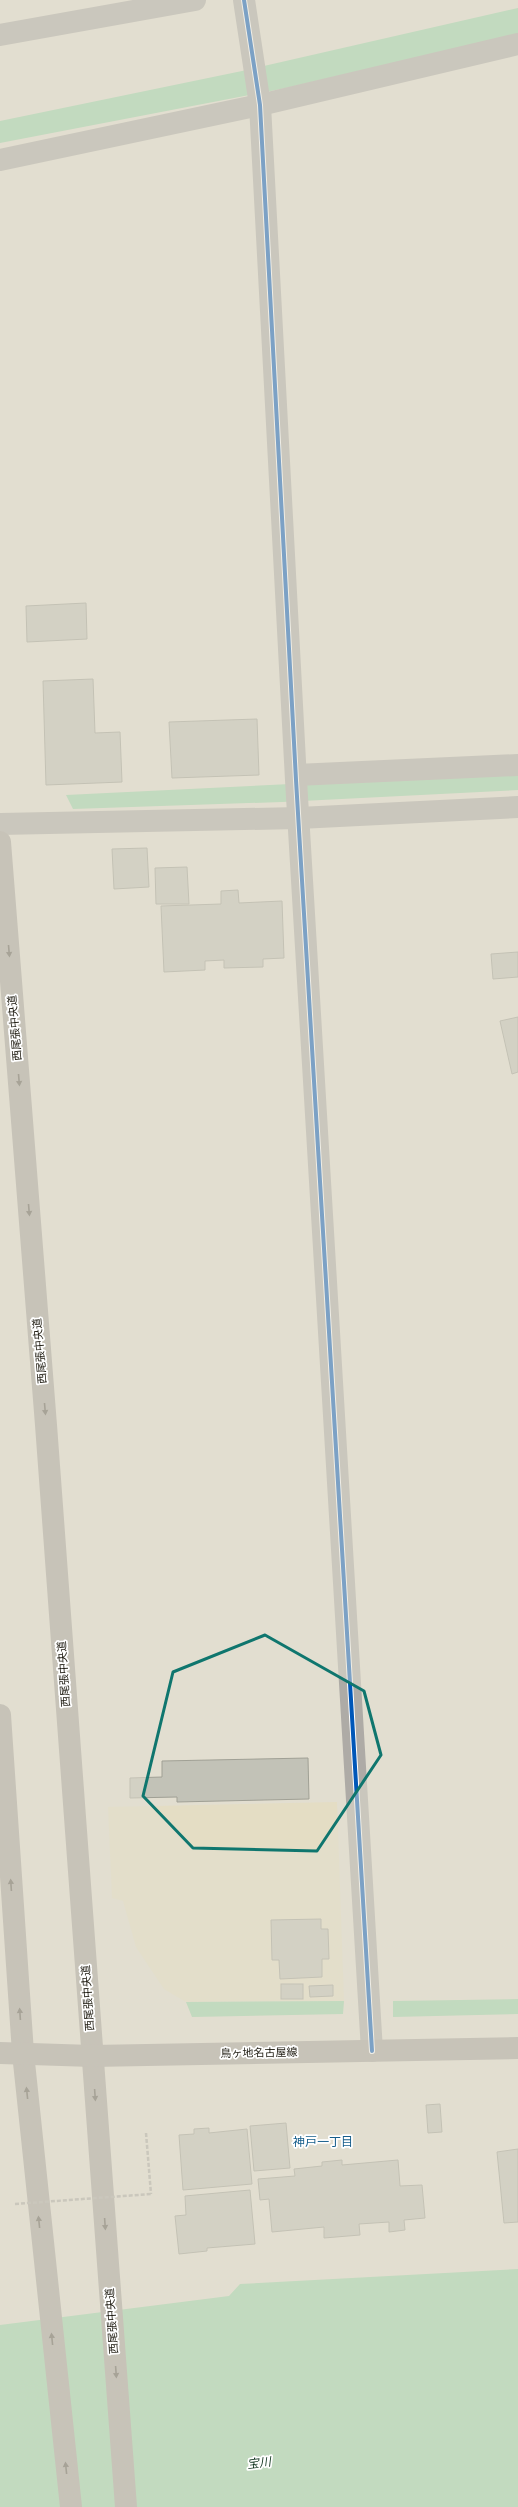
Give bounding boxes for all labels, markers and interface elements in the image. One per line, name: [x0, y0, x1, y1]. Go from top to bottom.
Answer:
one-way arrow: [5, 945, 12, 957]
street label: 西尾張中央道: [6, 995, 24, 1061]
one-way arrow: [15, 1074, 22, 1086]
one-way arrow: [26, 1204, 33, 1216]
street label: 西尾張中央道: [31, 1318, 49, 1384]
one-way arrow: [41, 1403, 48, 1415]
street label: 西尾張中央道: [55, 1641, 73, 1707]
one-way arrow: [8, 1879, 15, 1891]
street label: 西尾張中央道: [79, 1965, 97, 2031]
one-way arrow: [17, 2008, 24, 2021]
street label: 鳥ヶ地名古屋線: [220, 2046, 298, 2060]
one-way arrow: [23, 2087, 30, 2099]
one-way arrow: [92, 2089, 99, 2101]
district label: 神戸一丁目: [293, 2135, 353, 2149]
one-way arrow: [36, 2216, 43, 2228]
one-way arrow: [101, 2218, 108, 2230]
street label: 西尾張中央道: [103, 2288, 121, 2354]
one-way arrow: [49, 2333, 55, 2345]
one-way arrow: [112, 2366, 119, 2378]
water label: 宝川: [246, 2454, 274, 2471]
one-way arrow: [63, 2462, 70, 2474]

